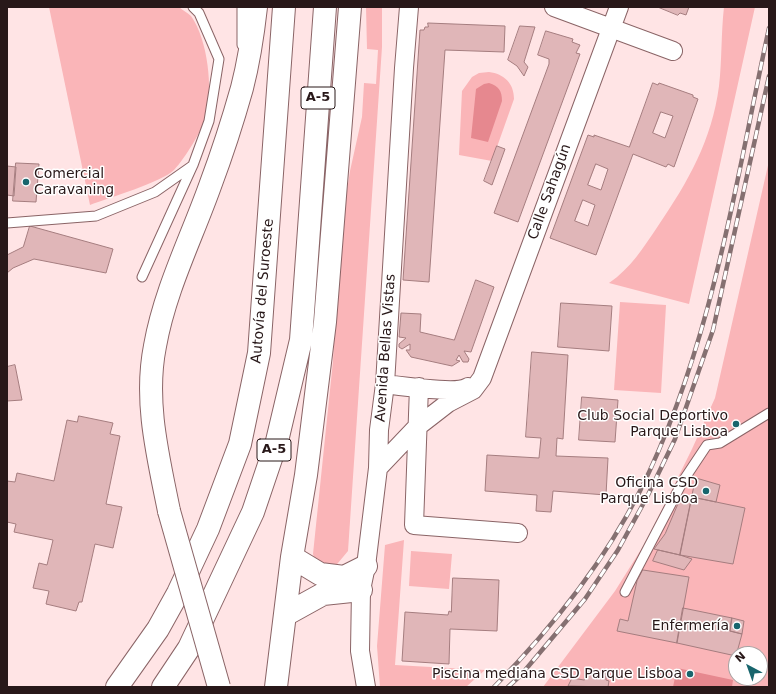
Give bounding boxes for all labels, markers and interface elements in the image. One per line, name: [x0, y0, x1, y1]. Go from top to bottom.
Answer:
road number: A-5: [301, 87, 335, 109]
street label: Calle Sahagún: [525, 142, 575, 242]
place label: Comercial Caravaning: [34, 166, 114, 198]
marker: Comercial Caravaning: [21, 177, 31, 187]
street label: Autovía del Suroeste: [248, 218, 278, 364]
street label: Avenida Bellas Vistas: [372, 273, 400, 423]
place label: Club Social Deportivo Parque Lisboa: [577, 408, 728, 440]
marker: Club Social Deportivo Parque Lisboa: [731, 419, 741, 429]
road number: A-5: [257, 439, 291, 461]
place label: Oficina CSD Parque Lisboa: [600, 475, 698, 508]
marker: Oficina CSD Parque Lisboa: [701, 486, 711, 496]
place label: Enfermería: [652, 618, 729, 634]
marker: Enfermería: [732, 621, 742, 631]
north arrow: [728, 646, 768, 686]
text: N: [733, 649, 748, 665]
place label: Piscina mediana CSD Parque Lisboa: [432, 666, 682, 682]
marker: Piscina mediana CSD Parque Lisboa: [685, 669, 695, 679]

